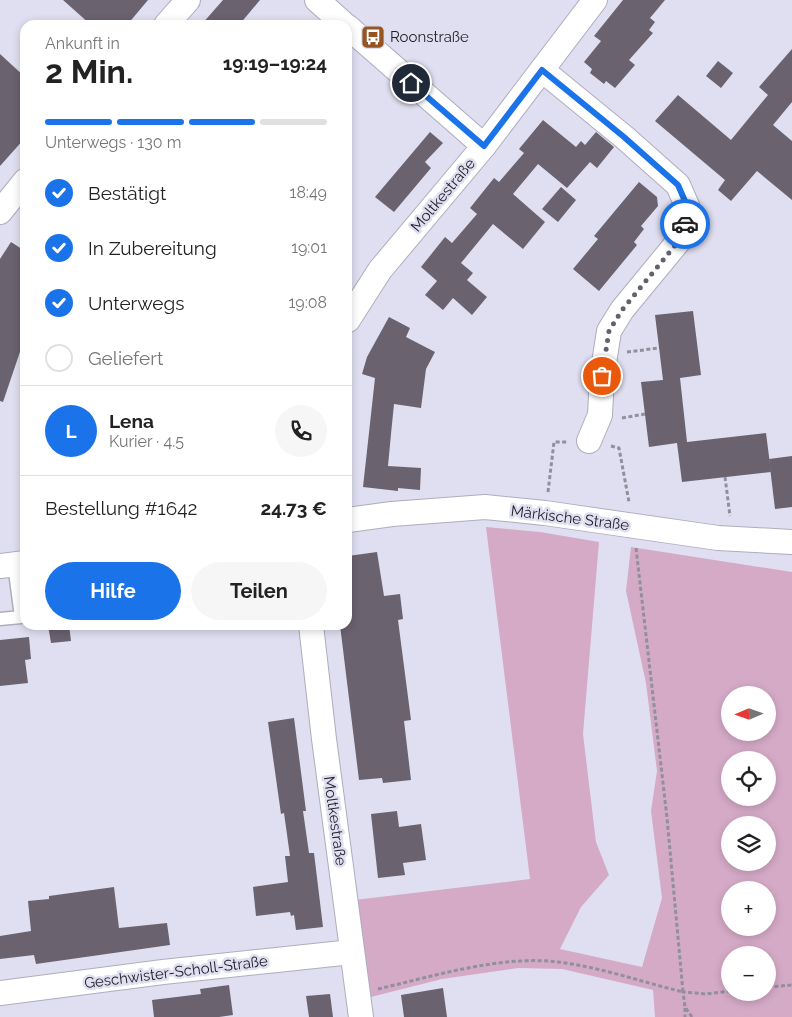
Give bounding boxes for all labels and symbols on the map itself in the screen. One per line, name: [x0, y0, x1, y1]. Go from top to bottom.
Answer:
bus stop icon: Roonstraße: [360, 24, 386, 50]
place label: Roonstraße: [390, 28, 469, 46]
pin: [390, 62, 432, 104]
street label: Moltkestraße: [407, 155, 479, 235]
courier: [660, 199, 710, 249]
pin: [581, 355, 623, 397]
street label: Märkische Straße: [510, 502, 630, 534]
north arrow: [721, 686, 776, 741]
street label: Moltkestraße: [320, 775, 350, 867]
street label: Geschwister-Scholl-Straße: [83, 952, 269, 992]

